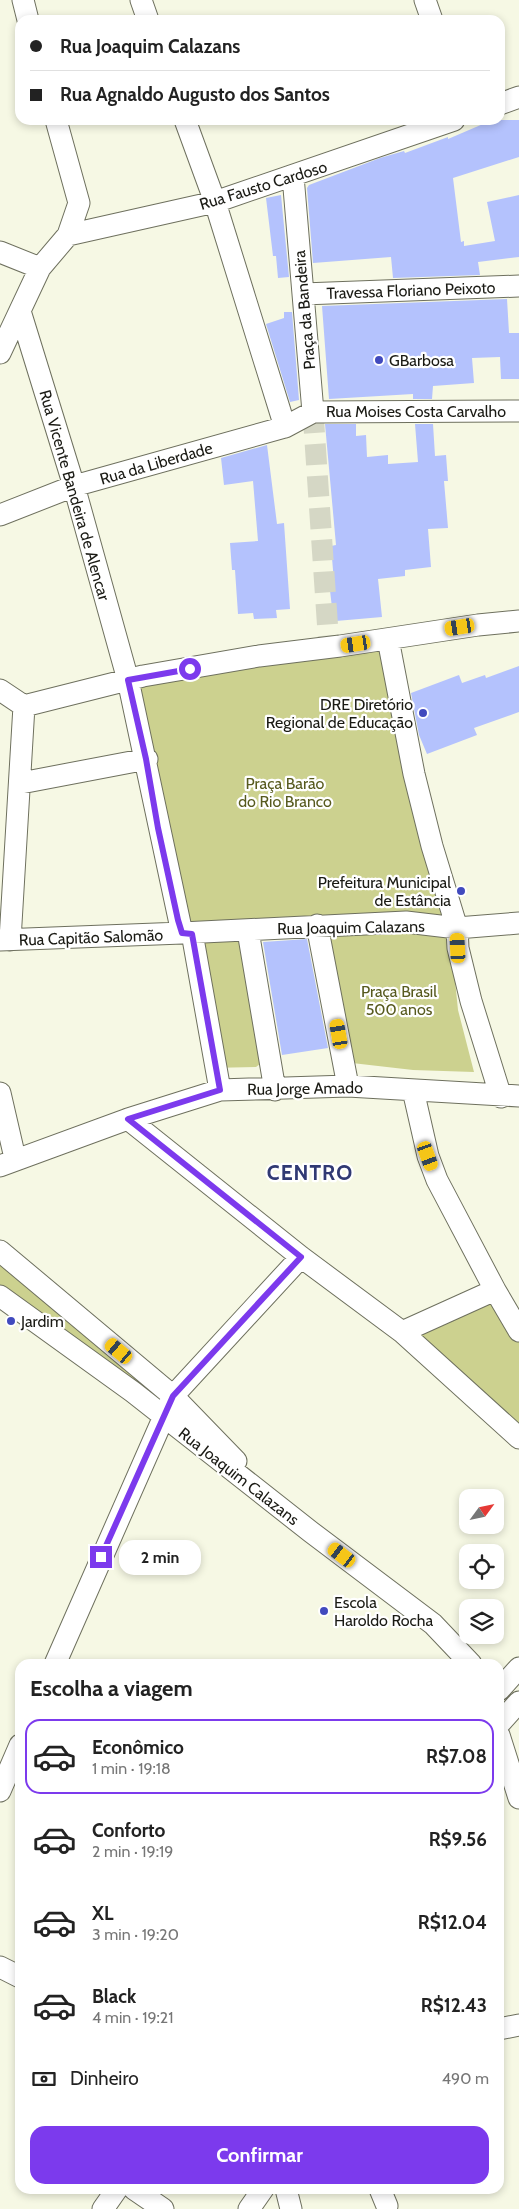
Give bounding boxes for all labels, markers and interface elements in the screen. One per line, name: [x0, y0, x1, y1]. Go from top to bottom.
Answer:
text: Rua Joaquim Calazans: [60, 35, 240, 58]
text: Rua Agnaldo Augusto dos Santos: [60, 83, 330, 106]
street label: Rua Fausto Cardoso: [197, 157, 329, 214]
street label: Praça da Bandeira: [290, 249, 319, 370]
street label: Travessa Floriano Peixoto: [326, 278, 496, 303]
place label: GBarbosa: [389, 351, 454, 370]
marker: GBarbosa: [373, 354, 385, 366]
street label: Rua Vicente Bandeira de Alencar: [35, 388, 114, 604]
street label: Rua Moises Costa Carvalho: [326, 402, 506, 421]
street label: Rua da Liberdade: [98, 438, 215, 489]
car: [444, 617, 475, 637]
car: [340, 634, 371, 654]
route start: [179, 658, 201, 680]
place label: DRE Diretório Regional de Educação: [266, 695, 413, 732]
marker: DRE Diretório Regional de Educação: [417, 707, 429, 719]
park label: Praça Barão do Rio Branco: [238, 774, 332, 811]
place label: Prefeitura Municipal de Estância: [318, 873, 451, 910]
marker: Prefeitura Municipal de Estância: [455, 885, 467, 897]
street label: Rua Joaquim Calazans: [277, 917, 425, 938]
street label: Rua Capitão Salomão: [18, 925, 164, 950]
car: [449, 933, 466, 963]
park label: Praça Brasil 500 anos: [361, 982, 437, 1019]
car: [329, 1018, 348, 1050]
street label: Rua Jorge Amado: [247, 1078, 363, 1099]
car: [415, 1139, 440, 1173]
district label: CENTRO: [267, 1160, 353, 1185]
place label: Jardim: [20, 1312, 64, 1331]
marker: Jardim: [5, 1315, 17, 1327]
car: [102, 1336, 135, 1366]
street label: Rua Joaquim Calazans: [175, 1423, 303, 1530]
north arrow: [459, 1489, 504, 1534]
map controls: [459, 1489, 504, 1644]
callout: 2 min: [118, 1540, 201, 1574]
car: [325, 1540, 358, 1570]
button: locate: [459, 1544, 504, 1589]
route end: [90, 1546, 112, 1568]
text: 2 min: [141, 1548, 179, 1567]
place label: Escola Haroldo Rocha: [334, 1593, 434, 1630]
button: layers: [459, 1599, 504, 1644]
marker: Escola Haroldo Rocha: [318, 1605, 330, 1617]
text: Escolha a viagem: [30, 1675, 193, 1702]
icon: car: [32, 1734, 77, 1779]
text: Econômico: [92, 1736, 184, 1759]
text: R$7.08: [426, 1745, 487, 1768]
text: 1 min · 19:18: [92, 1759, 171, 1778]
icon: car: [32, 1817, 77, 1862]
text: Conforto: [92, 1819, 165, 1842]
text: R$9.56: [429, 1828, 487, 1851]
text: 2 min · 19:19: [92, 1842, 173, 1861]
icon: car: [32, 1900, 77, 1945]
text: XL: [92, 1902, 113, 1925]
text: R$12.04: [418, 1911, 487, 1934]
text: 3 min · 19:20: [92, 1925, 179, 1944]
icon: car: [32, 1983, 77, 2028]
text: Black: [92, 1985, 136, 2008]
text: R$12.43: [421, 1994, 487, 2017]
text: 4 min · 19:21: [92, 2008, 173, 2027]
icon: cash: [30, 2065, 58, 2093]
text: Dinheiro: [70, 2067, 139, 2090]
text: 490 m: [442, 2069, 489, 2088]
button: Confirmar: [30, 2126, 489, 2184]

